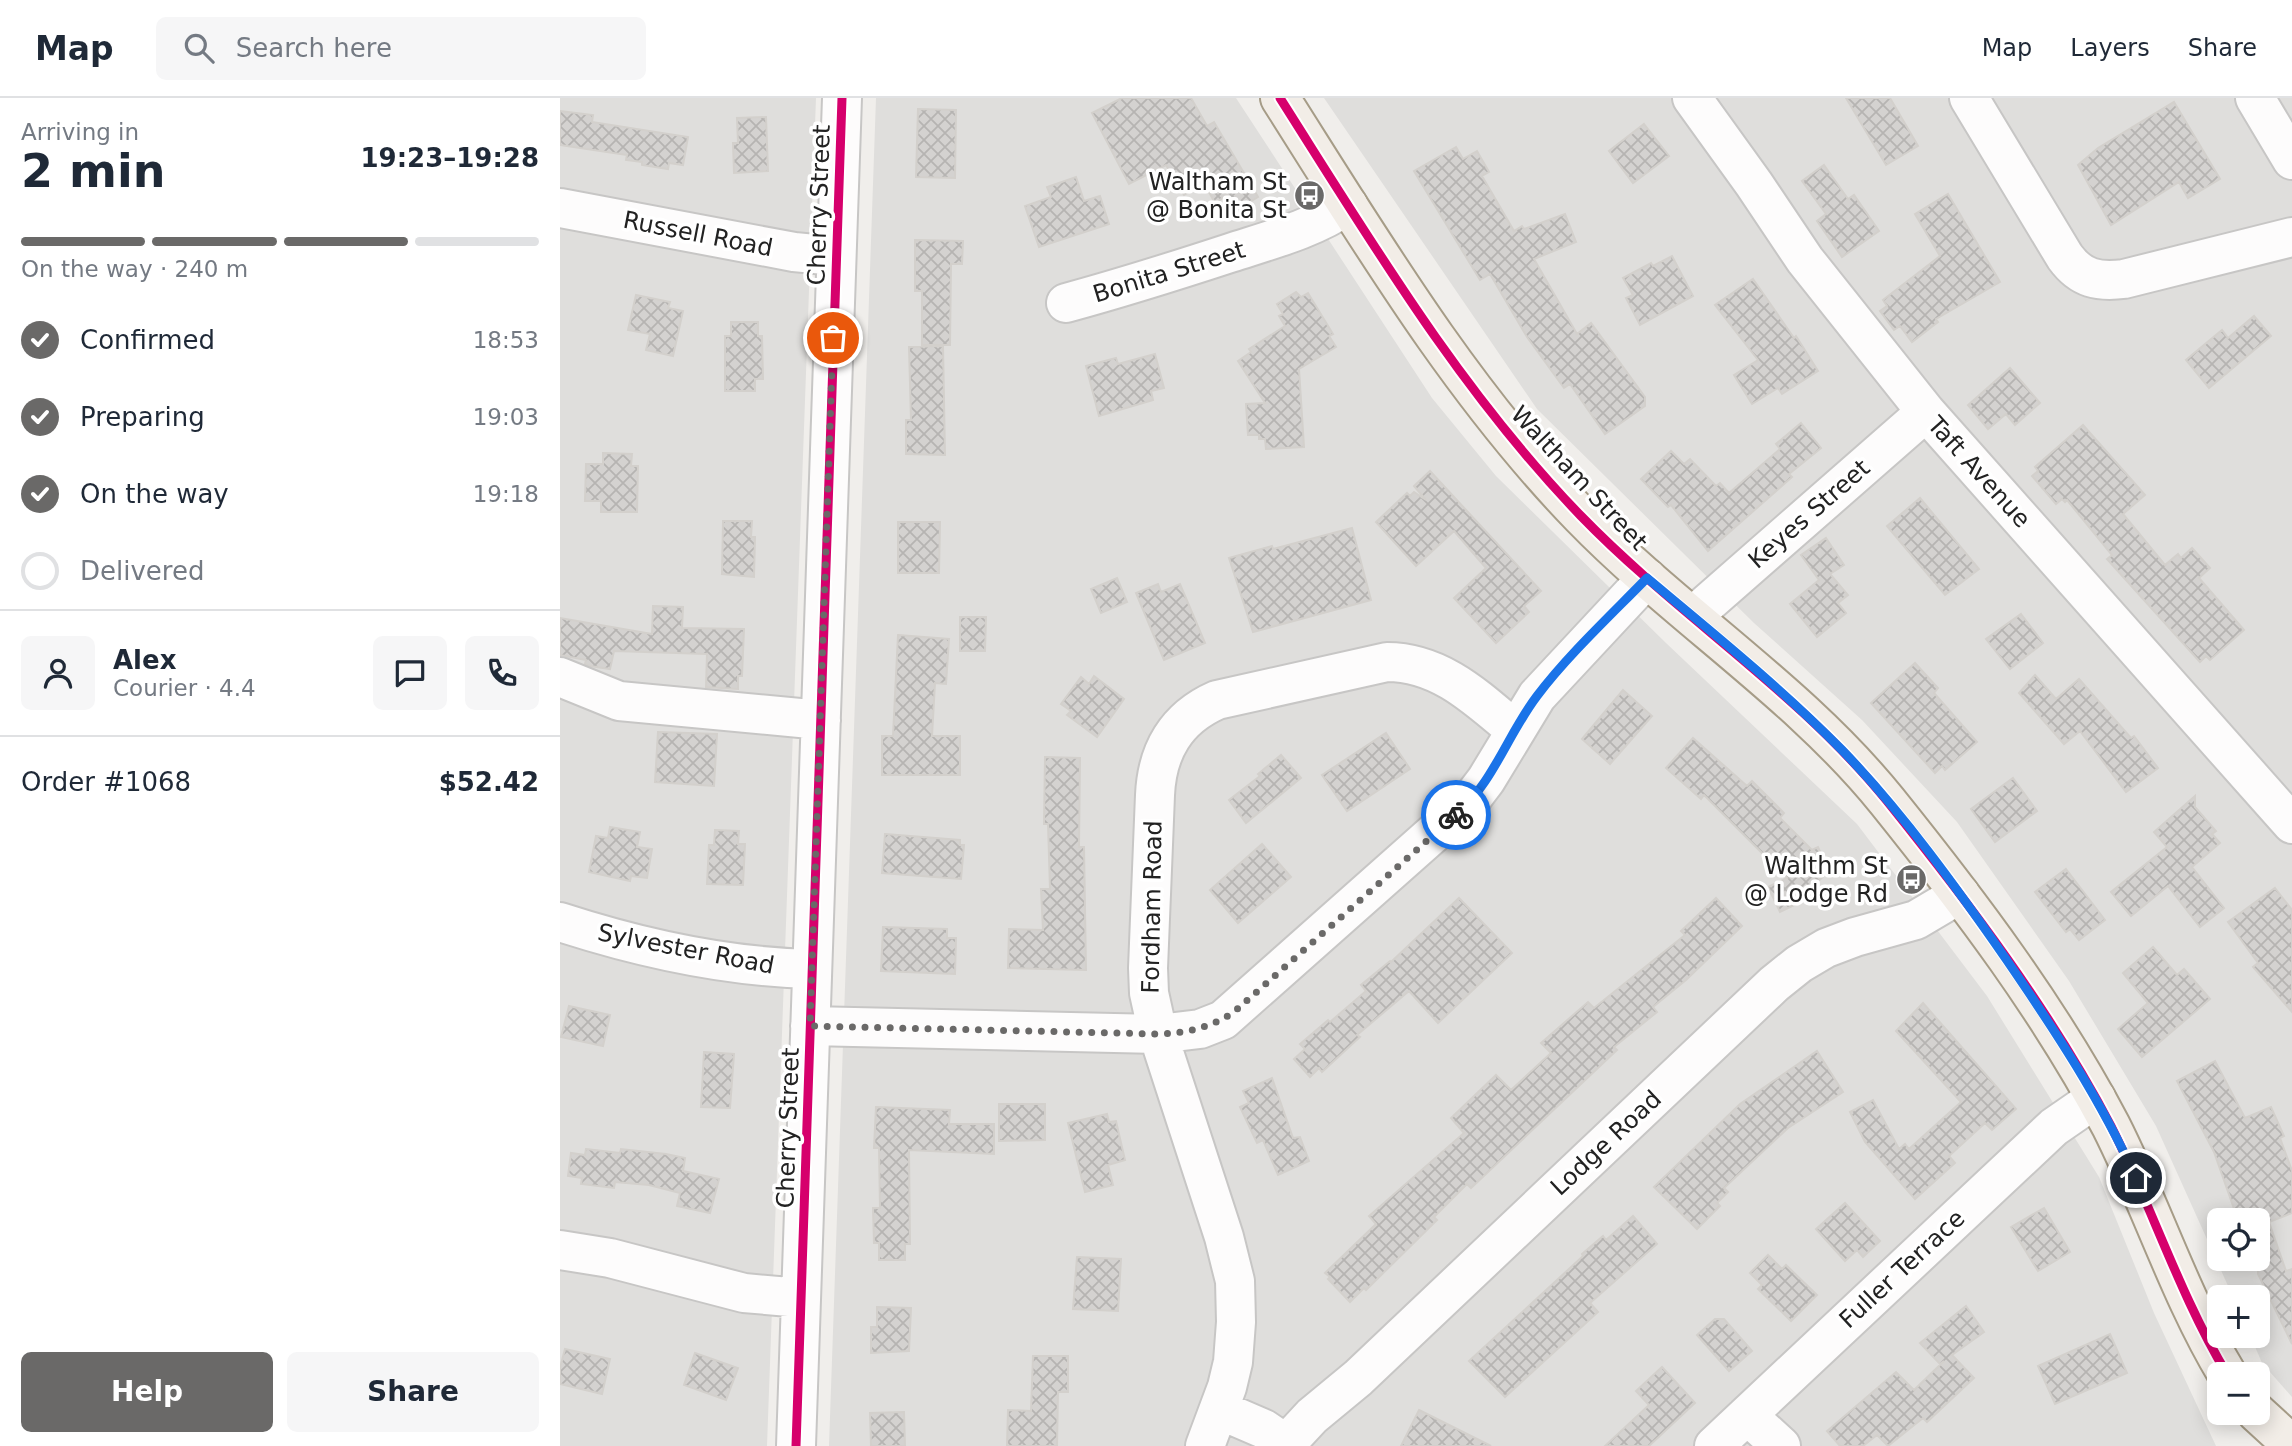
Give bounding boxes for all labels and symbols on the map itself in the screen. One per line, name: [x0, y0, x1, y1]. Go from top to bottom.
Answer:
street label: Cherry Street: [802, 124, 836, 286]
place label: Waltham St @ Bonita St: [1146, 168, 1287, 224]
bus stop icon: Waltham St @ Bonita St: [1293, 179, 1327, 213]
street label: Russell Road: [621, 206, 775, 262]
street label: Bonita Street: [1090, 236, 1248, 308]
pin: [803, 308, 863, 368]
street label: Waltham Street: [1505, 400, 1653, 556]
street label: Taft Avenue: [1921, 410, 2036, 533]
street label: Keyes Street: [1743, 454, 1875, 574]
courier: [1421, 780, 1491, 850]
street label: Fordham Road: [1136, 820, 1168, 994]
place label: Walthm St @ Lodge Rd: [1744, 852, 1888, 908]
bus stop icon: Walthm St @ Lodge Rd: [1894, 863, 1928, 897]
street label: Sylvester Road: [595, 918, 777, 980]
street label: Cherry Street: [771, 1047, 805, 1209]
street label: Lodge Road: [1545, 1085, 1667, 1201]
pin: [2106, 1148, 2166, 1208]
street label: Fuller Terrace: [1834, 1204, 1970, 1334]

